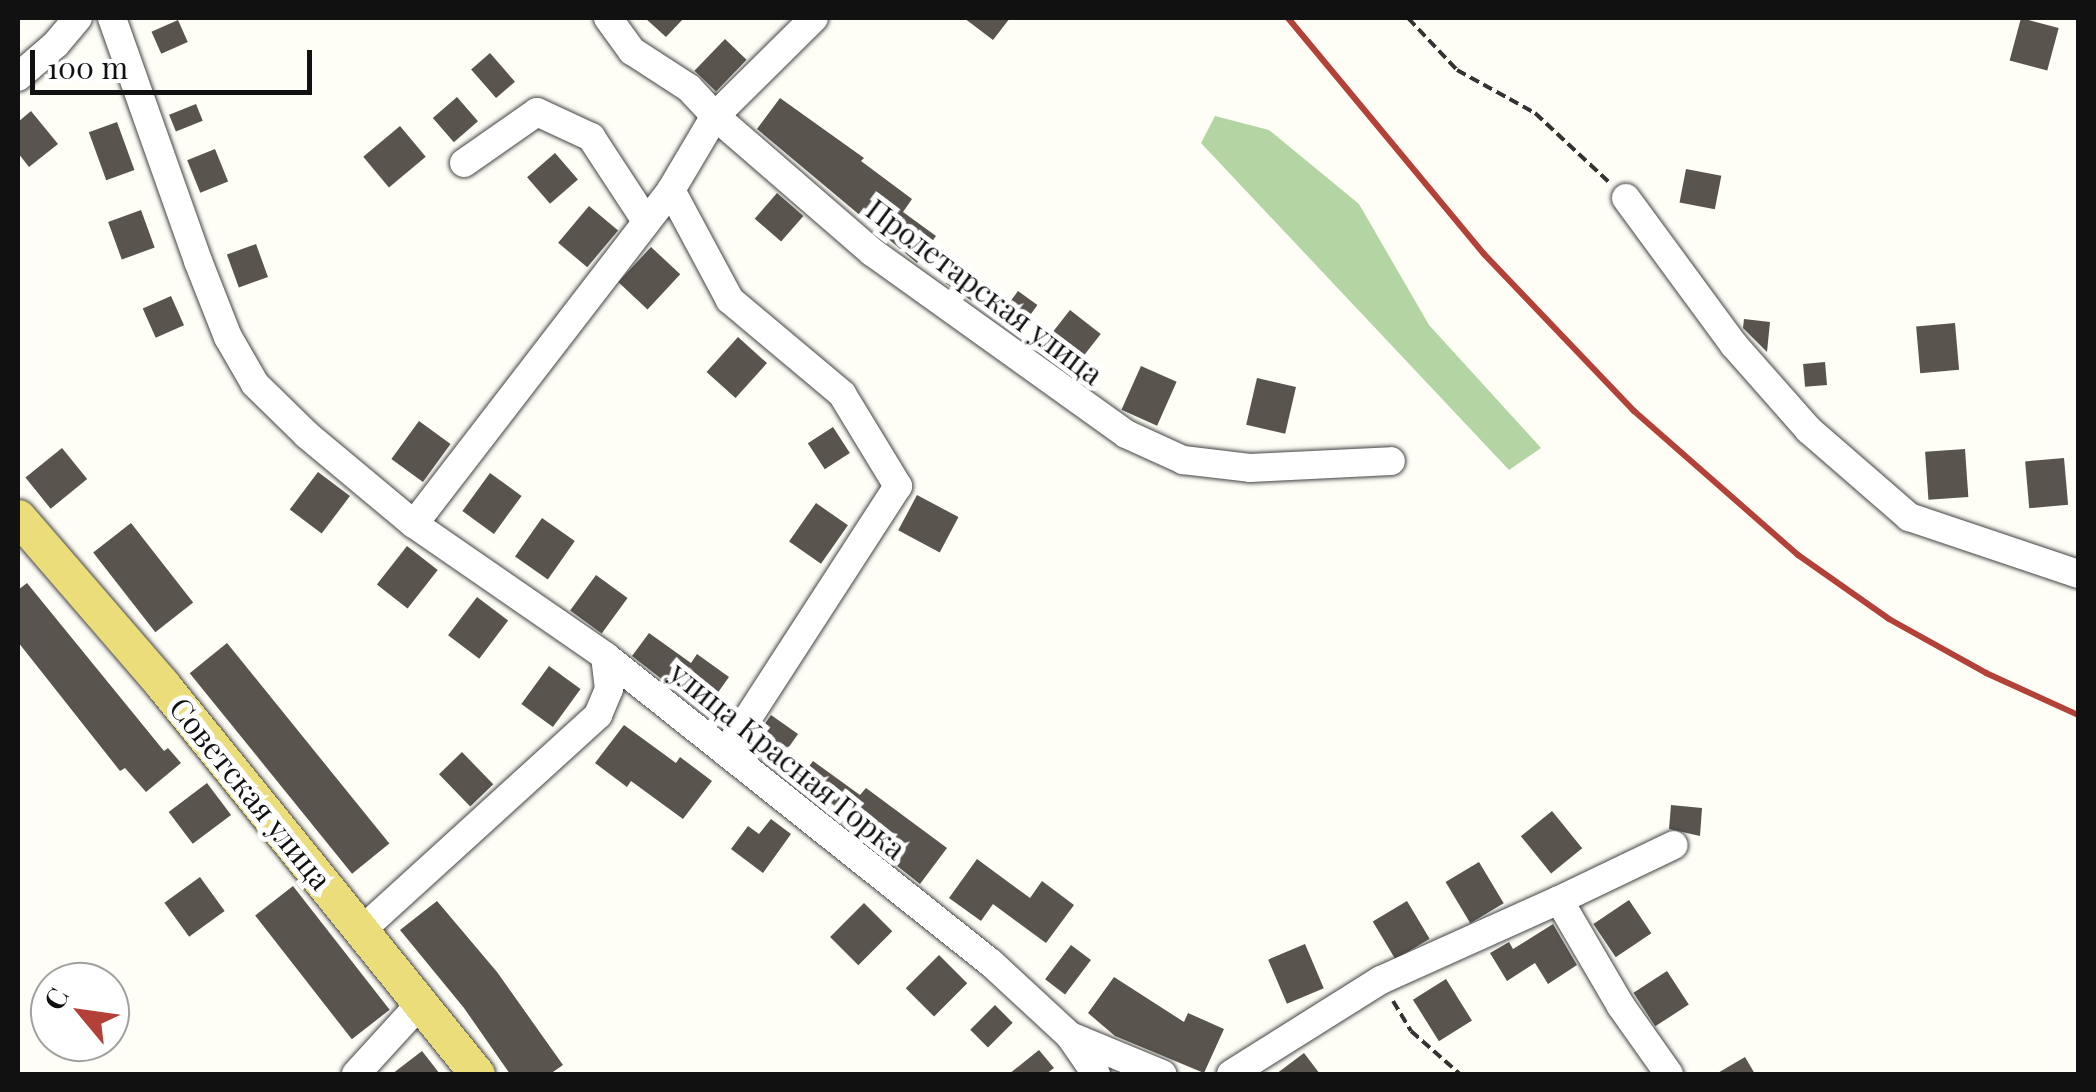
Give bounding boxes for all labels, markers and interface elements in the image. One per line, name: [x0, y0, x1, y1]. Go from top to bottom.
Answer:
scale bar: [35, 30, 318, 92]
text: 100 m: [47, 47, 128, 87]
street label: Пролетарская улица: [860, 190, 1110, 392]
street label: улица Красная Горка: [663, 654, 913, 866]
street label: Советская улица: [163, 690, 339, 896]
north arrow: [30, 962, 130, 1062]
text: С: [34, 981, 76, 1016]

